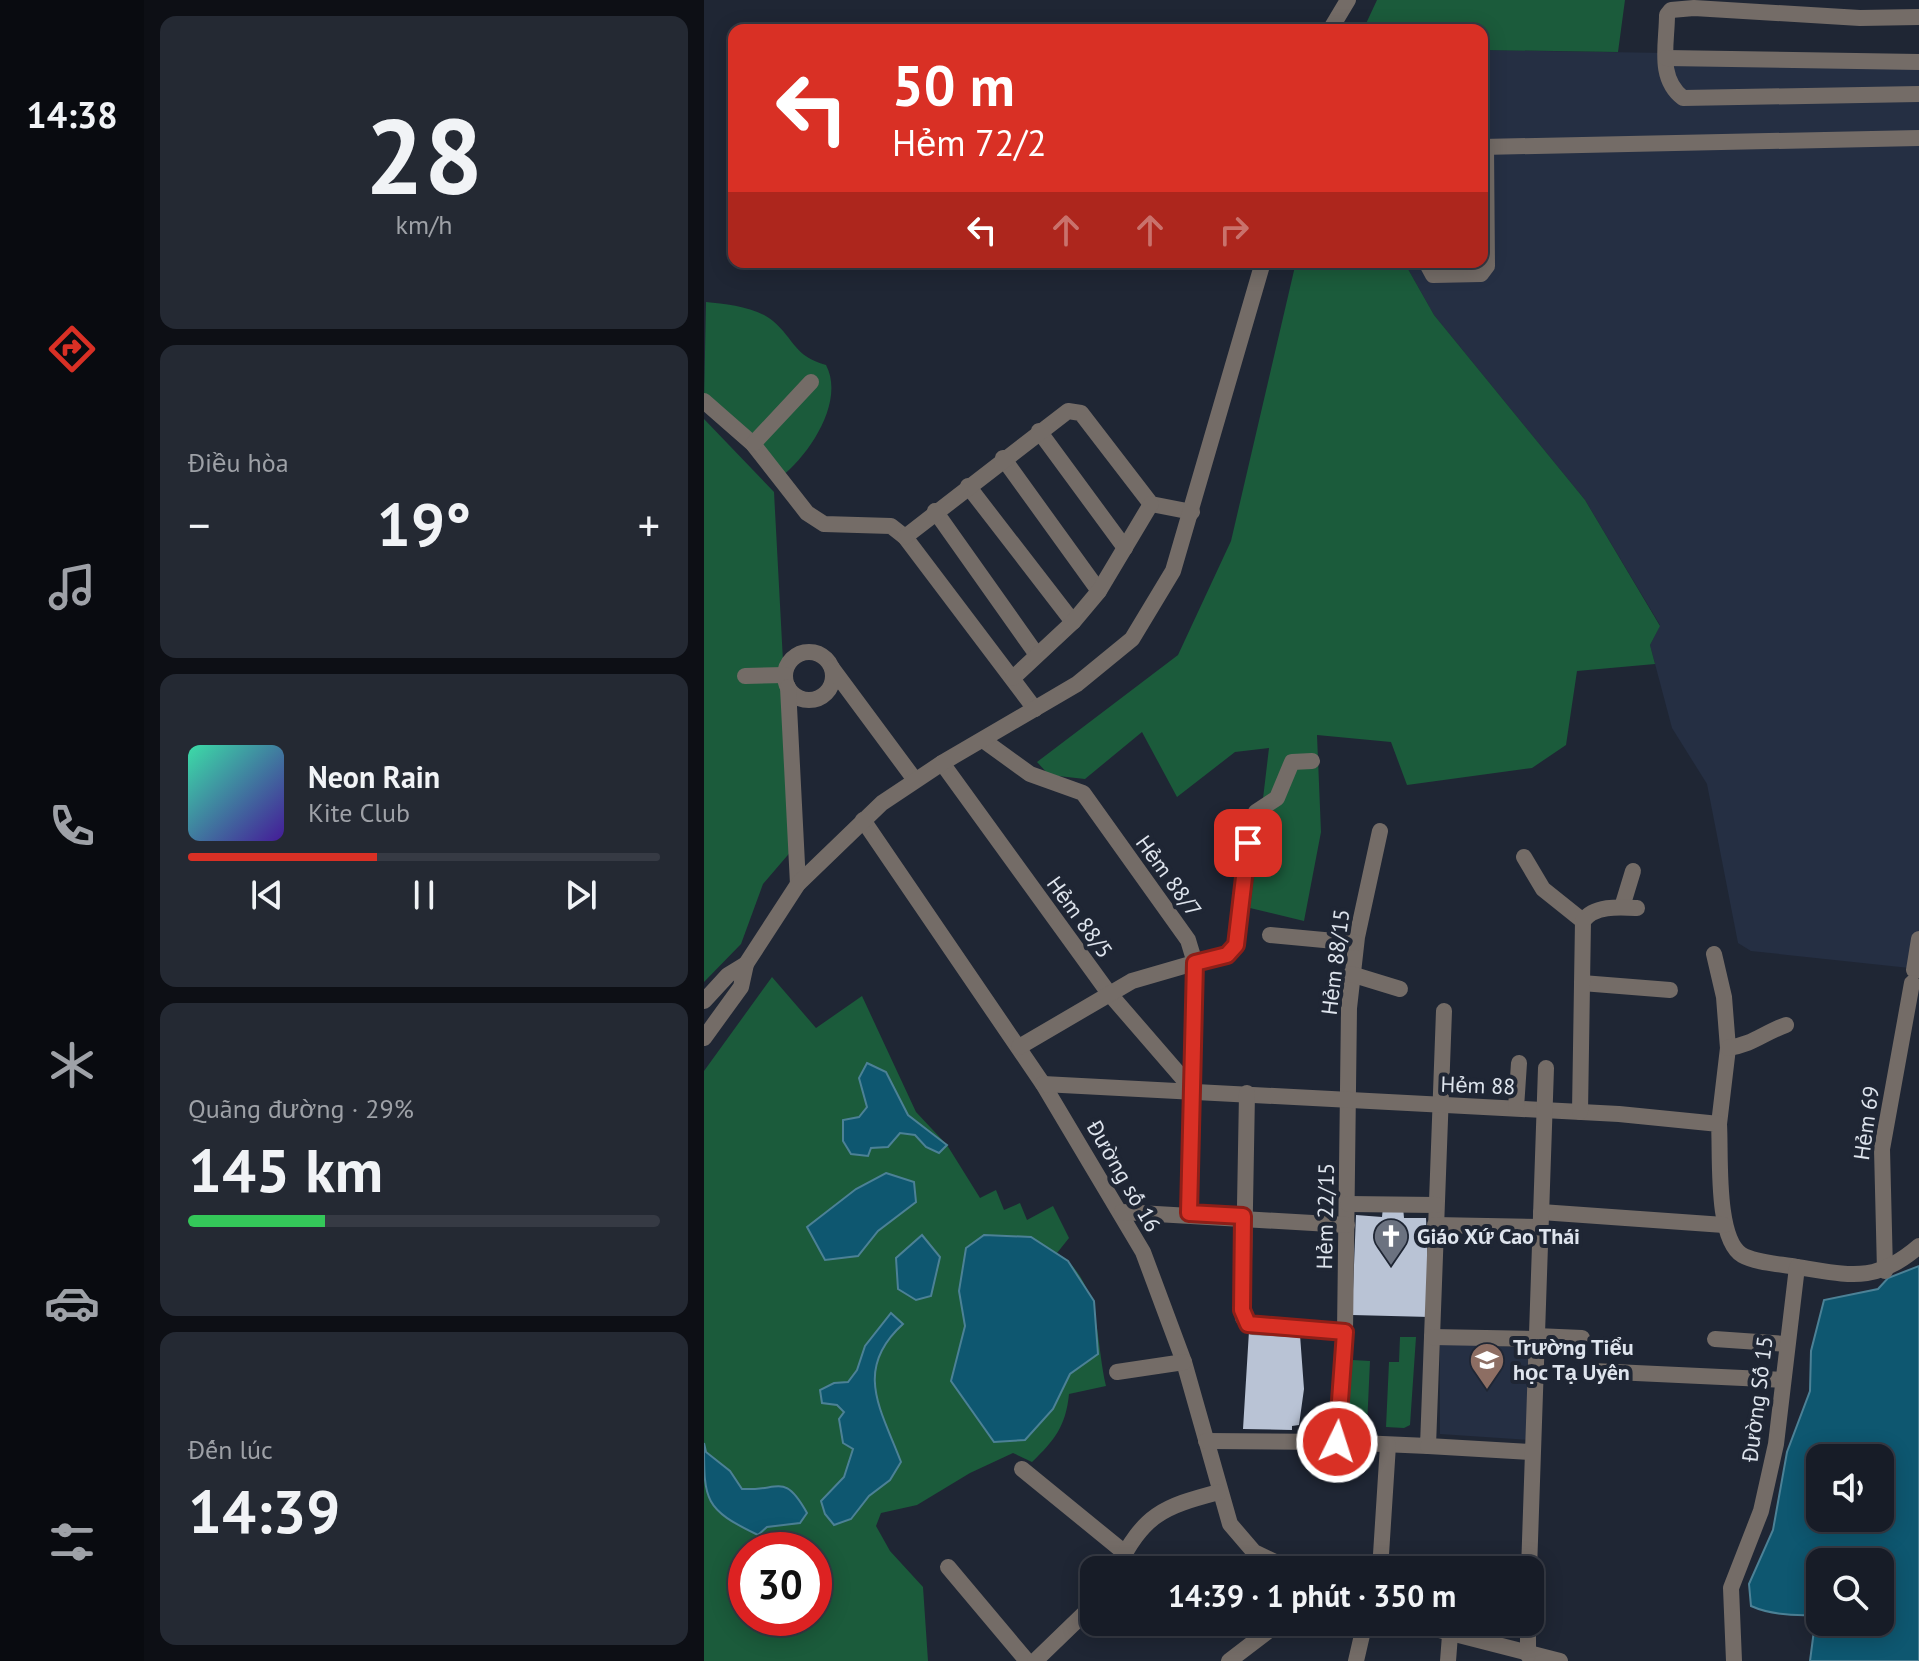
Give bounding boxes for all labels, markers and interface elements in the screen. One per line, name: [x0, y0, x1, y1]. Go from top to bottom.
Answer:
text: 50 m: [892, 49, 1015, 121]
icon: left: [760, 56, 864, 160]
text: 28: [365, 88, 483, 223]
text: 14:38: [26, 91, 118, 138]
text: Hẻm 72/2: [892, 119, 1047, 166]
text: km/h: [396, 208, 453, 241]
icon: left: [960, 208, 1004, 252]
icon: ahead: [1044, 208, 1088, 252]
icon: ahead: [1128, 208, 1172, 252]
icon: right: [1212, 208, 1256, 252]
icon: directions: [44, 321, 100, 377]
text: Điều hòa: [188, 446, 289, 479]
text: 19°: [377, 485, 471, 563]
text: −: [188, 496, 210, 553]
text: +: [638, 496, 660, 553]
icon: music: [44, 559, 100, 615]
text: Neon Rain: [308, 757, 440, 796]
text: Kite Club: [308, 796, 410, 829]
icon: phone: [44, 798, 100, 854]
pin: [1214, 809, 1282, 877]
icon: arrive: [1226, 821, 1270, 865]
street label: Hẻm 88/7: [1130, 830, 1208, 922]
street label: Hẻm 88/5: [1041, 871, 1119, 963]
icon: previous: [245, 873, 289, 917]
icon: pause: [402, 873, 446, 917]
icon: next: [559, 873, 603, 917]
street label: Hẻm 88/15: [1315, 907, 1355, 1017]
icon: climate: [44, 1037, 100, 1093]
street label: Hẻm 88: [1440, 1070, 1516, 1100]
street label: Hẻm 69: [1847, 1084, 1885, 1162]
text: Quãng đường · 29%: [188, 1092, 414, 1125]
street label: Đường số 16: [1080, 1114, 1167, 1237]
text: 145 km: [188, 1131, 383, 1209]
street label: Hẻm 22/15: [1310, 1163, 1340, 1269]
church icon: Giáo Xứ Cao Thái: [1372, 1217, 1410, 1267]
place label: Giáo Xứ Cao Thái: [1417, 1222, 1580, 1250]
icon: car: [44, 1275, 100, 1331]
place label: Trường Tiểu học Tạ Uyên: [1513, 1333, 1634, 1386]
street label: Đường Số 15: [1735, 1334, 1779, 1465]
school or university icon: Trường Tiểu học Tạ Uyên: [1468, 1341, 1506, 1391]
position arrow: [1295, 1400, 1379, 1484]
text: Đến lúc: [188, 1433, 273, 1466]
map controls: [1806, 1444, 1894, 1636]
button: sound: [1806, 1444, 1894, 1532]
text: 14:39: [188, 1472, 340, 1550]
icon: filters: [44, 1514, 100, 1570]
speed limit sign: 30: [728, 1532, 832, 1636]
button: search: [1806, 1548, 1894, 1636]
text: 14:39 · 1 phút · 350 m: [1168, 1576, 1456, 1615]

